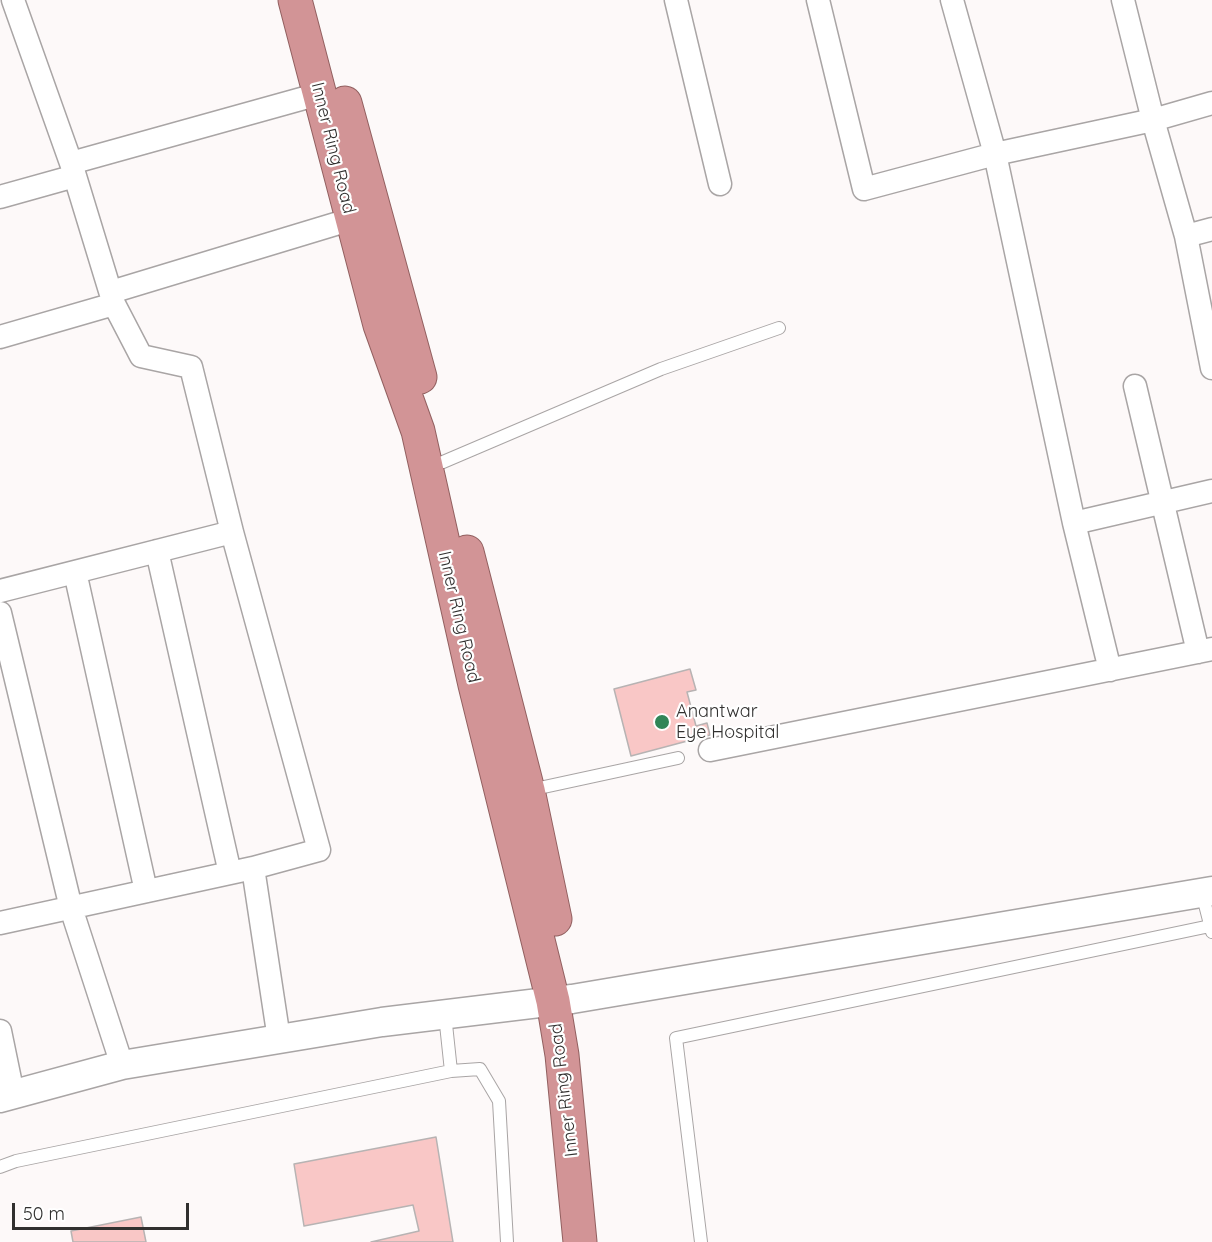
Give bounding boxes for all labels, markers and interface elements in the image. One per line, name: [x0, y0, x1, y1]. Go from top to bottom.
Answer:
street label: Inner Ring Road: [306, 80, 360, 216]
street label: Inner Ring Road: [433, 549, 485, 685]
place label: Anantwar Eye Hospital: [676, 701, 779, 744]
marker: Anantwar Eye Hospital: [653, 713, 671, 731]
street label: Inner Ring Road: [545, 1022, 583, 1158]
scale bar: [15, 1191, 192, 1229]
text: 50 m: [23, 1202, 65, 1225]

